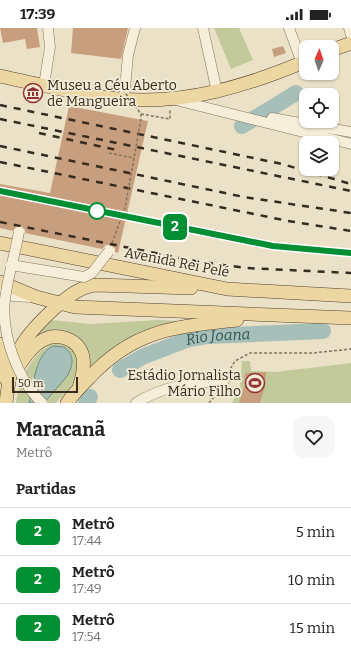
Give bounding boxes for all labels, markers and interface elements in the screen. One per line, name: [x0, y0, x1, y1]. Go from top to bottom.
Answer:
text: 17:39: [20, 5, 55, 23]
north arrow: [299, 40, 339, 80]
map controls: [299, 40, 339, 176]
place label: Museu a Céu Aberto de Mangueira: [47, 77, 177, 110]
museum icon: Museu a Céu Aberto de Mangueira: [22, 82, 44, 104]
button: locate: [299, 88, 339, 128]
button: layers: [299, 136, 339, 176]
unlabelled marker: [88, 202, 106, 220]
line badge: 2: [162, 214, 188, 240]
text: 2: [171, 218, 179, 235]
street label: Avenida Rei Pelé: [123, 244, 231, 281]
water label: Rio Joana: [184, 325, 251, 349]
place label: Estádio Jornalista Mário Filho: [127, 367, 241, 400]
sports icon: Estádio Jornalista Mário Filho: [244, 372, 266, 394]
scale bar: [12, 375, 78, 394]
text: 50 m: [18, 377, 44, 390]
button: heart: [293, 416, 335, 458]
text: Maracanã: [16, 418, 105, 441]
text: Metrô: [16, 445, 52, 460]
text: Partidas: [16, 480, 76, 498]
text: Metrô: [72, 515, 115, 533]
text: 2: [34, 523, 42, 540]
text: 5 min: [296, 523, 335, 541]
text: 17:44: [72, 533, 102, 548]
text: Metrô: [72, 563, 115, 581]
text: 2: [34, 571, 42, 588]
text: 10 min: [288, 571, 335, 589]
text: 17:49: [72, 581, 102, 596]
text: Metrô: [72, 611, 115, 629]
text: 2: [34, 619, 42, 636]
text: 15 min: [290, 619, 335, 637]
text: 17:54: [72, 629, 101, 644]

